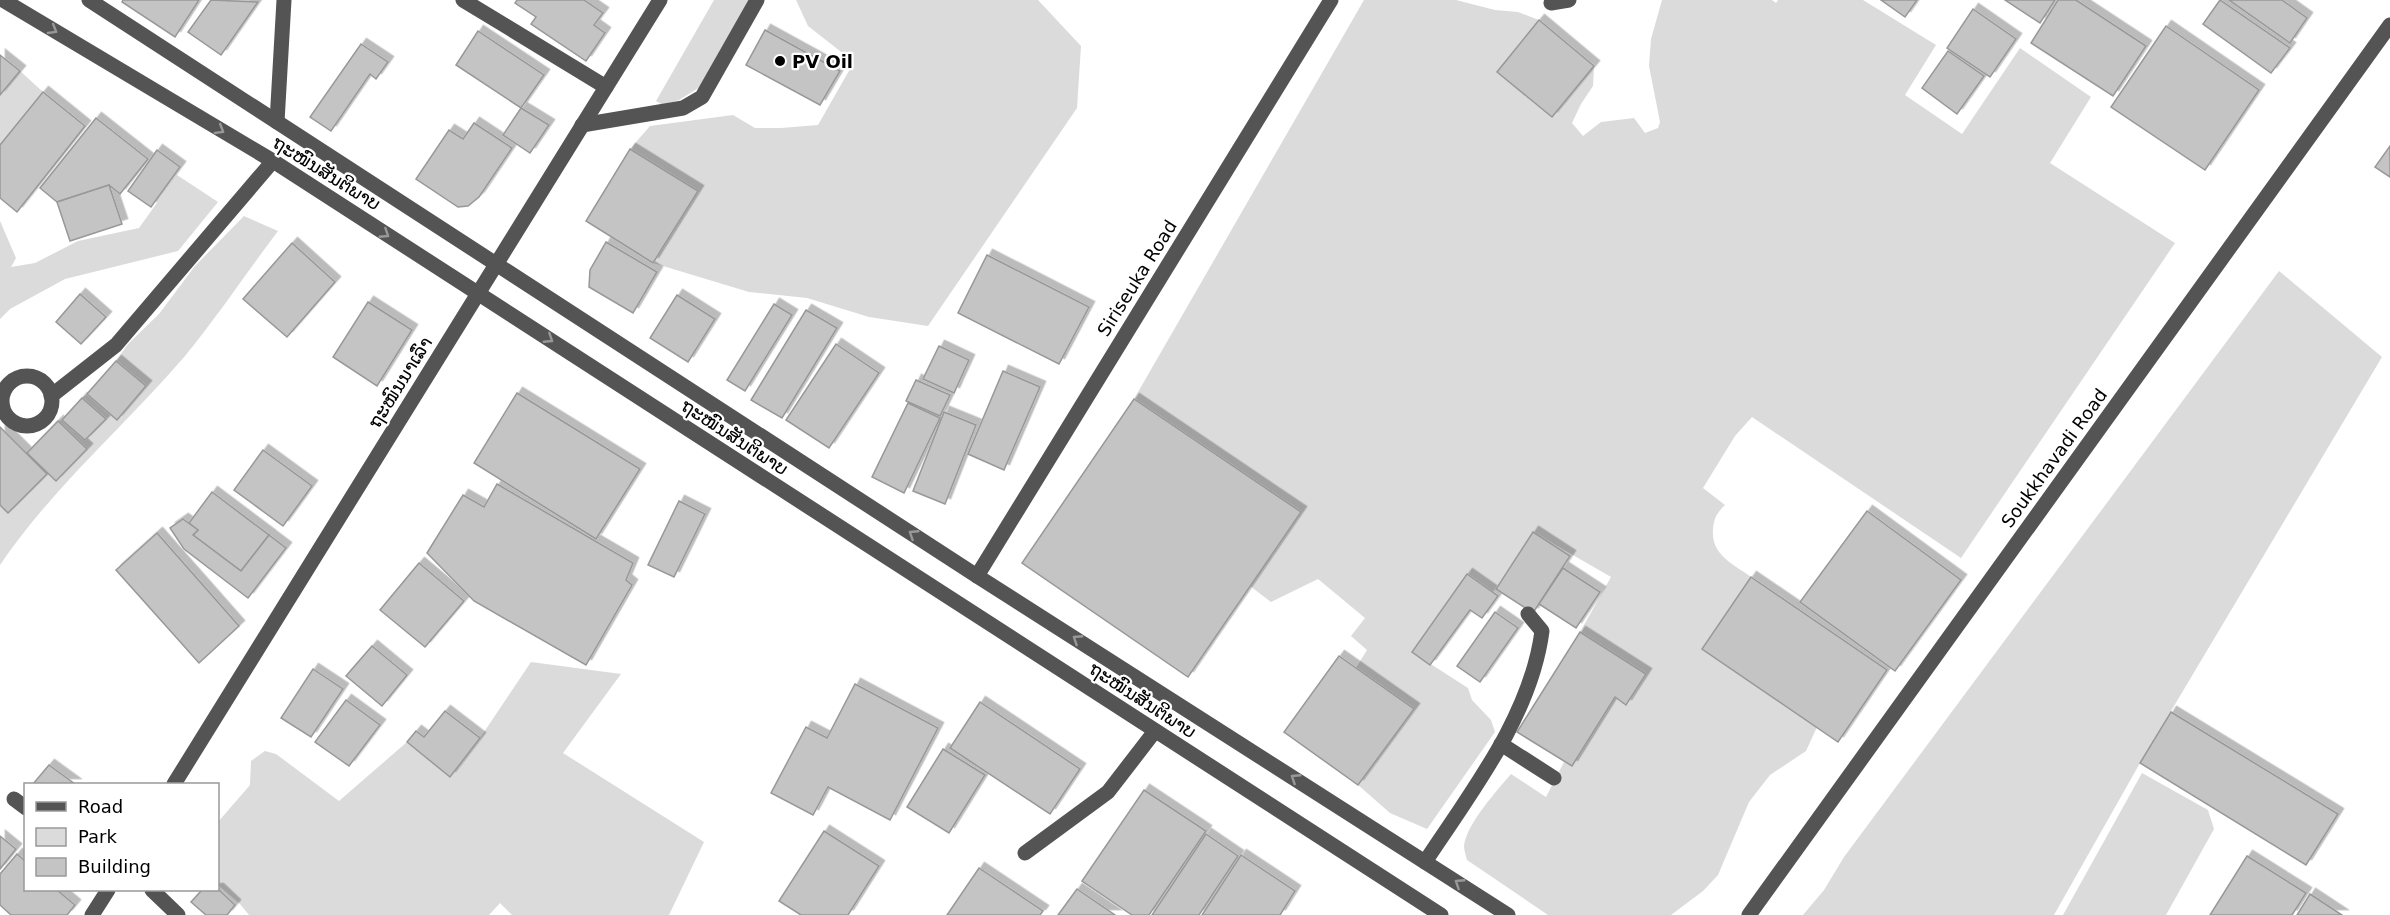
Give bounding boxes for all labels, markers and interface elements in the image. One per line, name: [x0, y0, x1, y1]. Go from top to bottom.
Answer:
one-way arrow: [47, 23, 57, 34]
place label: PV Oil: [792, 51, 853, 72]
marker: PV Oil: [773, 54, 787, 68]
one-way arrow: [214, 123, 224, 134]
street label: ຖະໜົນສັນຕິພາບ: [269, 131, 385, 214]
street label: Siriseuka Road: [1093, 216, 1181, 340]
one-way arrow: [379, 226, 390, 237]
one-way arrow: [543, 332, 554, 343]
street label: ຖະໜົນນາເລົ່າ: [363, 333, 436, 432]
street label: Soukkhavadi Road: [1997, 385, 2111, 531]
street label: ຖະໜົນສັນຕິພາບ: [677, 394, 792, 479]
one-way arrow: [909, 530, 920, 541]
one-way arrow: [1073, 635, 1083, 647]
street label: ຖະໜົນສັນຕິພາບ: [1085, 657, 1200, 742]
one-way arrow: [1290, 775, 1301, 786]
legend: [24, 783, 219, 891]
text: Road: [78, 796, 123, 817]
text: Park: [78, 826, 117, 847]
text: Building: [78, 856, 151, 877]
one-way arrow: [1455, 879, 1465, 891]

